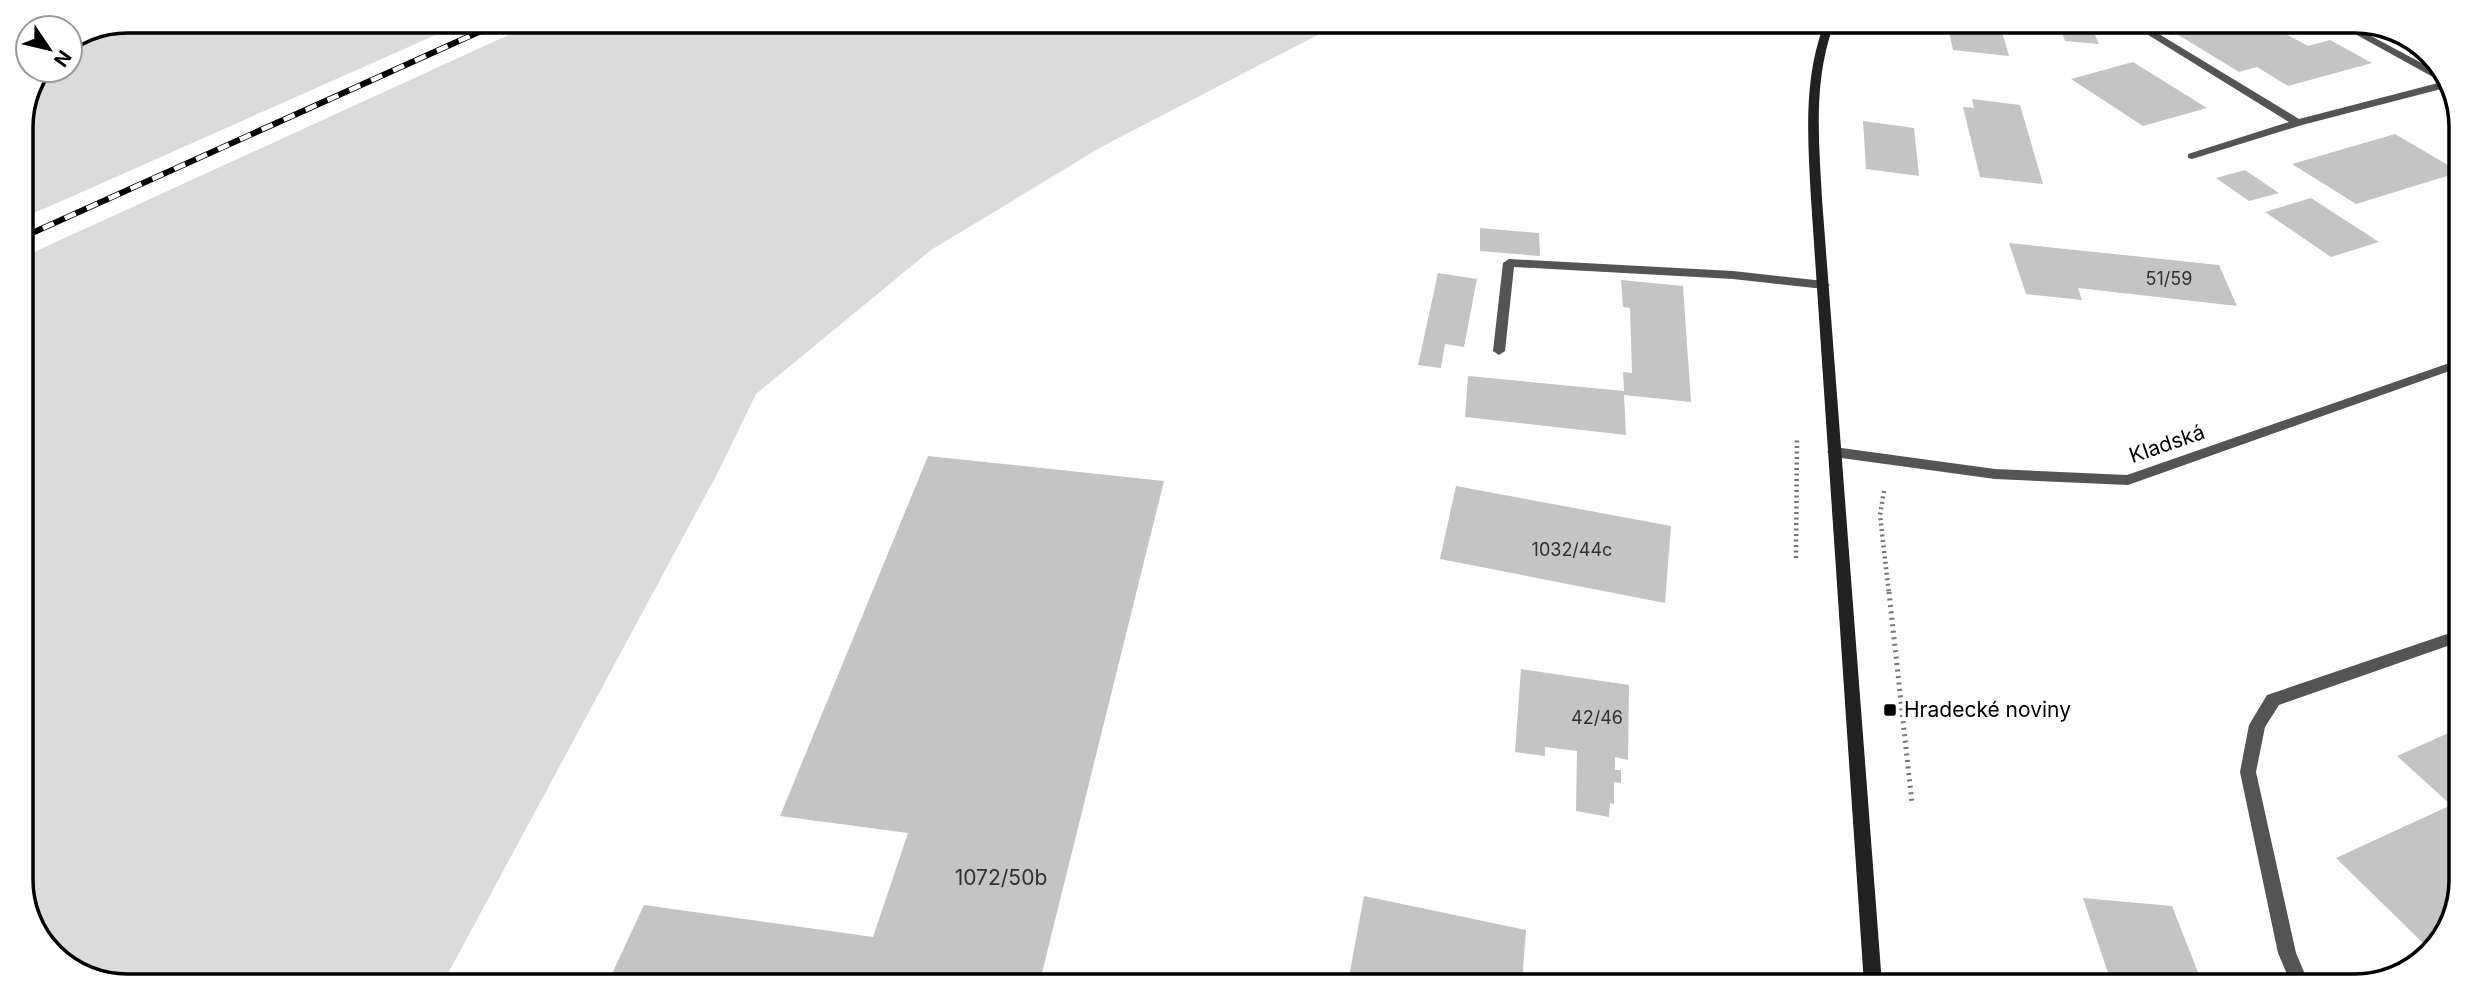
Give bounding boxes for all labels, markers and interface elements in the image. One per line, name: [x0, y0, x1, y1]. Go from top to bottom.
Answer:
north arrow: [14, 14, 84, 84]
text: N: [49, 46, 76, 71]
house number: 51/59: [2146, 268, 2192, 289]
street label: Kladská: [2126, 419, 2208, 468]
house number: 1032/44c: [1532, 539, 1612, 560]
place label: Hradecké noviny: [1904, 697, 2071, 722]
marker: Hradecké noviny: [1882, 702, 1898, 718]
house number: 42/46: [1571, 707, 1623, 728]
house number: 1072/50b: [955, 865, 1047, 890]

